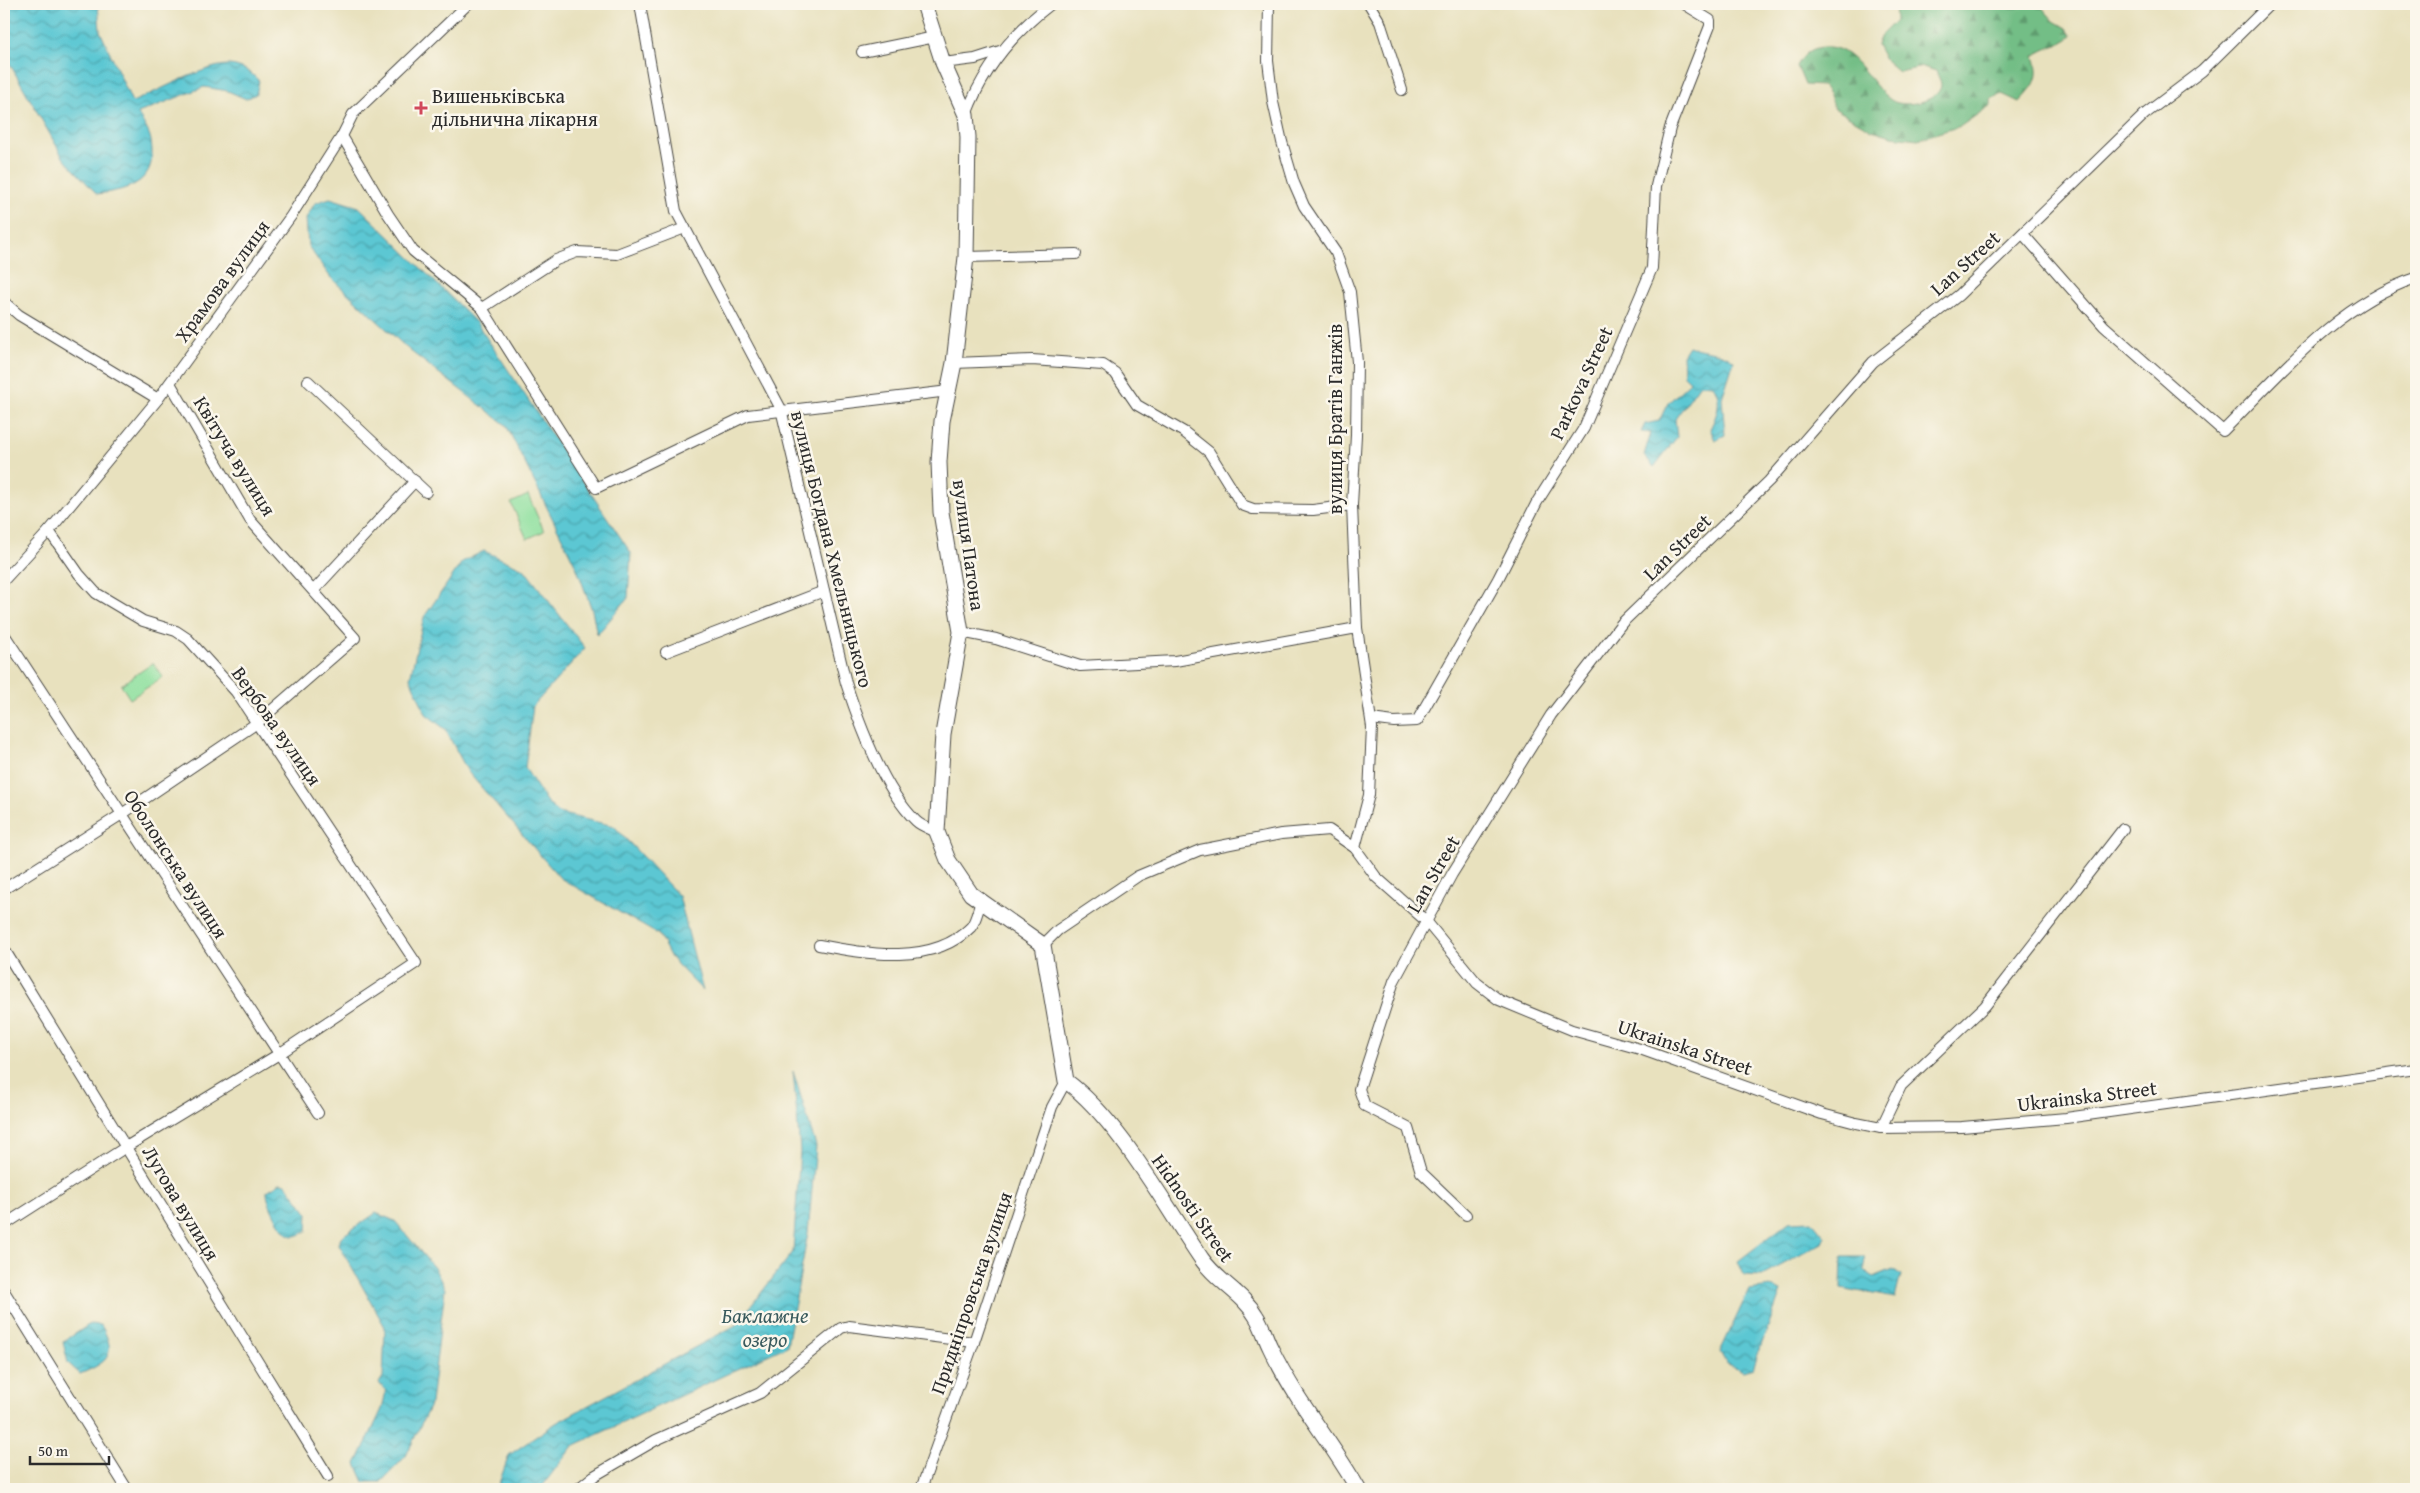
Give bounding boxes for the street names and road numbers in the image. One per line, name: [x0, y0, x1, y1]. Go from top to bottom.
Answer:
street label: Храмова вулиця: [167, 213, 276, 348]
street label: Lan Street: [1923, 223, 2006, 302]
street label: Parkova Street: [1542, 321, 1619, 444]
street label: вулиця Братів Ганжів: [1320, 324, 1349, 514]
street label: Квітуча вулиця: [187, 390, 284, 521]
street label: вулиця Богдана Хмельницького: [784, 407, 881, 691]
street label: вулиця Патона: [946, 477, 993, 613]
street label: Lan Street: [1636, 507, 1717, 587]
street label: Вербова вулиця: [225, 660, 329, 791]
street label: Оболонська вулиця: [117, 784, 236, 944]
street label: Lan Street: [1399, 830, 1466, 918]
street label: Ukrainska Street: [1614, 1011, 1756, 1082]
street label: Ukrainska Street: [2016, 1073, 2158, 1118]
street label: Лугова вулиця: [136, 1140, 227, 1266]
street label: Hidnosti Street: [1145, 1148, 1242, 1268]
street label: Придніпровська вулиця: [922, 1188, 1019, 1398]

